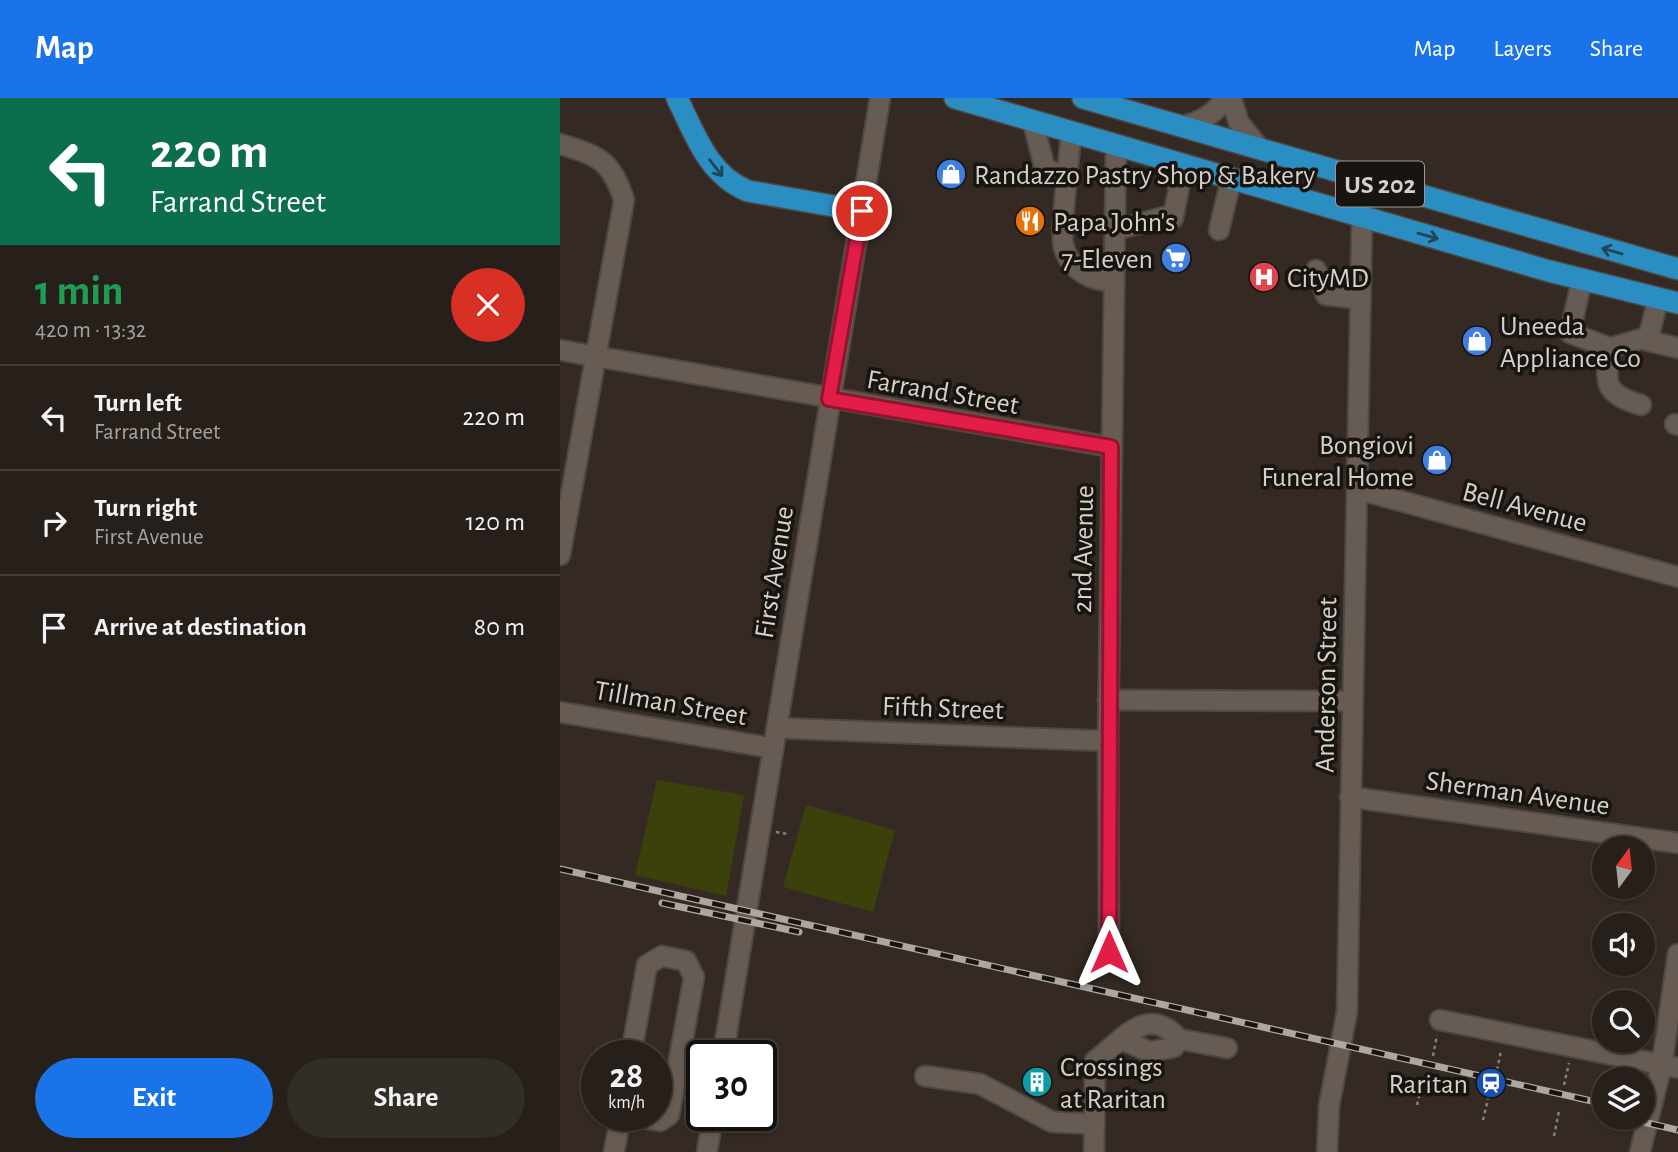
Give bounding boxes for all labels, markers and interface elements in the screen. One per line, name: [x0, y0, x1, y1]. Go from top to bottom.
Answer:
text: Map: [35, 32, 94, 65]
text: Map: [1413, 37, 1455, 61]
text: Layers: [1493, 37, 1552, 61]
text: Share: [1590, 37, 1643, 61]
icon: left: [35, 126, 126, 217]
text: 220 m: [150, 128, 269, 177]
shop icon: Randazzo Pastry Shop & Bakery: [934, 157, 968, 191]
one-way arrow: [709, 158, 724, 176]
place label: Randazzo Pastry Shop & Bakery: [974, 162, 1315, 190]
road number: US 202: [1336, 162, 1424, 206]
pin: [832, 181, 892, 241]
text: Farrand Street: [150, 186, 326, 218]
icon: arrive: [843, 192, 881, 230]
restaurant icon: Papa John's: [1013, 204, 1047, 238]
place label: Papa John's: [1053, 209, 1175, 237]
one-way arrow: [1416, 230, 1439, 243]
supermarket icon: 7-Eleven: [1159, 241, 1193, 275]
one-way arrow: [1601, 244, 1623, 257]
place label: 7-Eleven: [1061, 246, 1153, 274]
hospital icon: CityMD: [1247, 260, 1281, 294]
place label: CityMD: [1287, 265, 1369, 293]
button: close: [451, 268, 525, 342]
text: 1 min: [35, 270, 124, 312]
place label: Uneeda Appliance Co: [1500, 313, 1641, 373]
text: 420 m · 13:32: [35, 319, 146, 342]
shop icon: Uneeda Appliance Co: [1460, 324, 1494, 358]
street label: Farrand Street: [864, 366, 1021, 420]
text: Turn left: [94, 390, 182, 416]
icon: left: [35, 399, 73, 437]
text: 220 m: [463, 404, 525, 430]
text: Farrand Street: [94, 421, 220, 444]
place label: Bongiovi Funeral Home: [1261, 432, 1414, 492]
shop icon: Bongiovi Funeral Home: [1420, 443, 1454, 477]
street label: Bell Avenue: [1459, 478, 1590, 538]
street label: 2nd Avenue: [1069, 485, 1099, 613]
text: Turn right: [94, 495, 197, 521]
icon: right: [35, 504, 73, 542]
street label: First Avenue: [751, 504, 799, 640]
text: 120 m: [465, 509, 525, 535]
text: First Avenue: [94, 526, 204, 549]
street label: Anderson Street: [1311, 597, 1343, 773]
icon: arrive: [35, 609, 73, 647]
text: Arrive at destination: [94, 614, 307, 640]
text: 80 m: [474, 614, 525, 640]
street label: Tillman Street: [592, 677, 749, 731]
street label: Fifth Street: [882, 693, 1004, 725]
street label: Sherman Avenue: [1424, 767, 1611, 821]
north arrow: [1592, 836, 1656, 900]
map controls: [1592, 836, 1655, 1130]
button: sound: [1592, 913, 1655, 976]
position arrow: [1072, 915, 1146, 989]
button: search: [1592, 990, 1655, 1053]
speed limit sign: 30: [686, 1040, 777, 1131]
place label: Crossings at Raritan: [1060, 1054, 1166, 1114]
button: Exit: [35, 1058, 273, 1138]
button: Share: [287, 1058, 525, 1138]
text: 28: [610, 1059, 643, 1094]
building icon: Crossings at Raritan: [1020, 1065, 1054, 1099]
station icon: Raritan: [1474, 1066, 1508, 1100]
button: layers: [1592, 1067, 1655, 1130]
place label: Raritan: [1389, 1071, 1468, 1099]
text: km/h: [608, 1094, 645, 1112]

